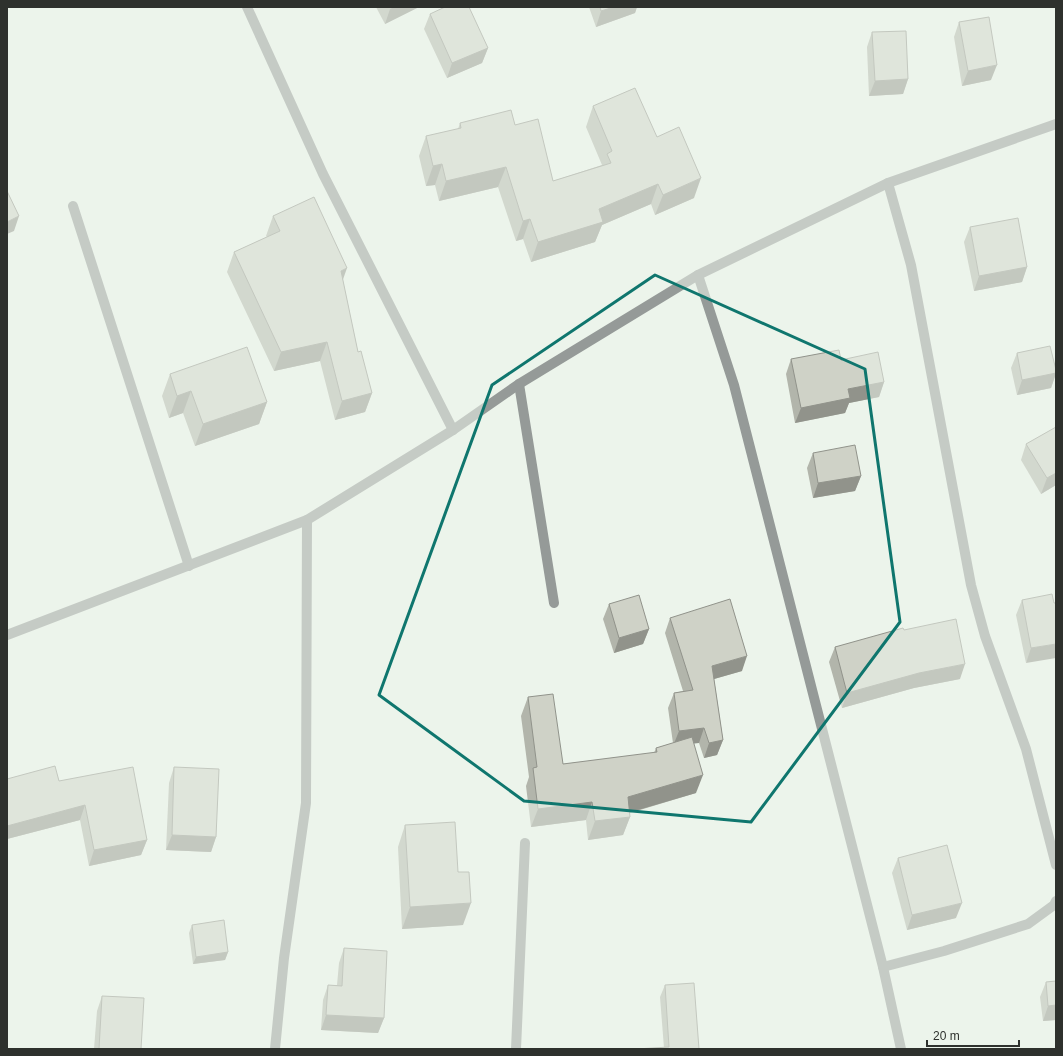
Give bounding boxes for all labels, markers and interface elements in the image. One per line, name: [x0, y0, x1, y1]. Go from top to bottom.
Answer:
scale bar: [927, 1022, 1019, 1048]
text: 20 m: [933, 1029, 960, 1043]

